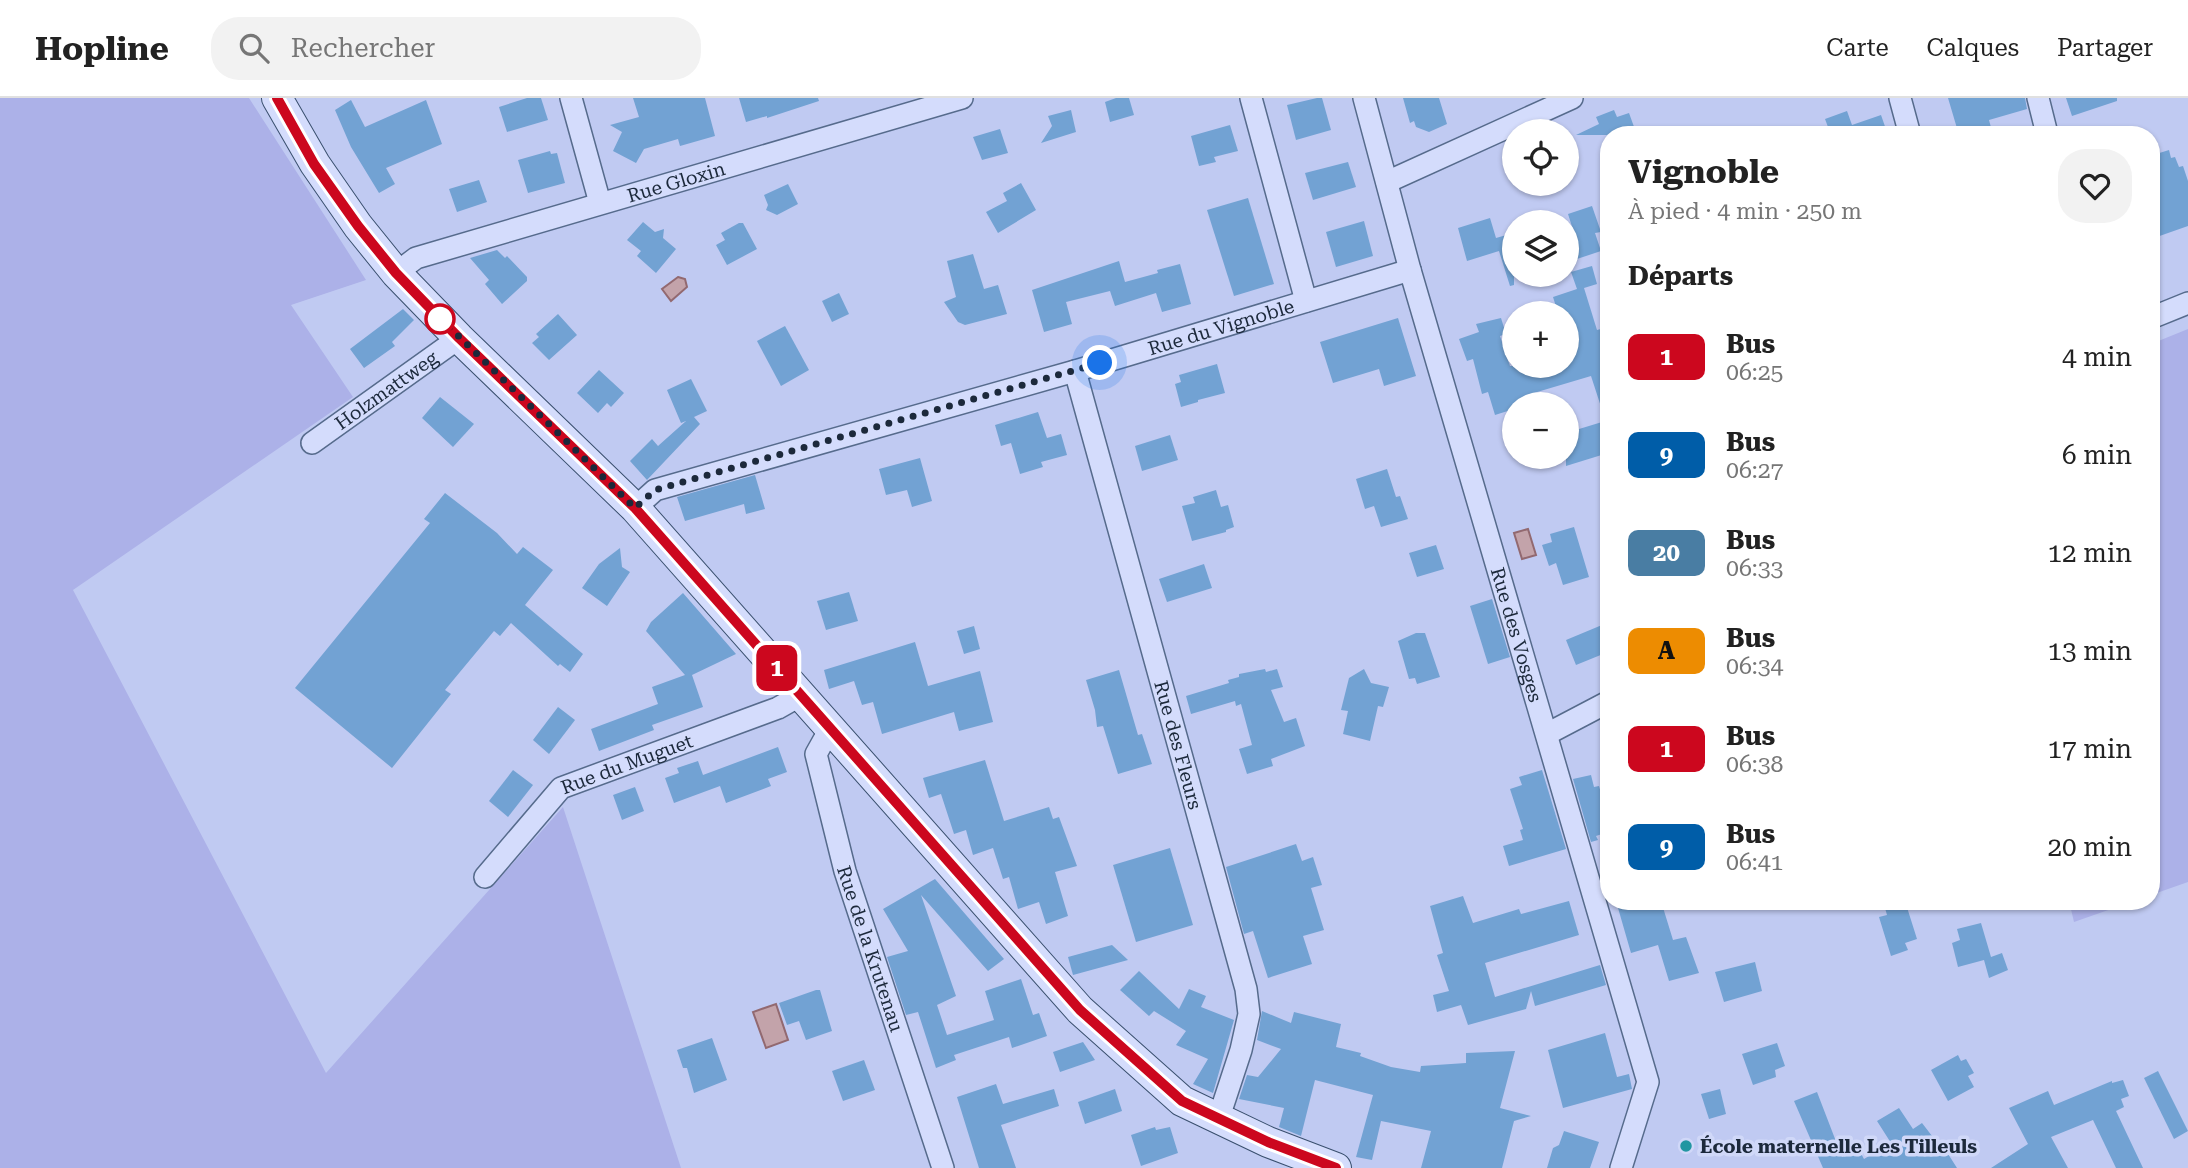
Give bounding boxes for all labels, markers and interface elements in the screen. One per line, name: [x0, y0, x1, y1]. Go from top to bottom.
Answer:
search box: [211, 17, 701, 80]
text: Hopline: [35, 29, 169, 68]
icon: search: [235, 29, 273, 67]
text: Rechercher: [291, 33, 435, 63]
text: Carte: [1826, 34, 1889, 62]
text: Calques: [1927, 34, 2019, 62]
text: Partager: [2057, 34, 2153, 62]
map controls: [1502, 119, 1579, 469]
button: locate: [1502, 119, 1579, 196]
button: heart: [2058, 149, 2132, 223]
text: Vignoble: [1628, 152, 1779, 191]
street label: Rue Gloxin: [624, 157, 728, 207]
text: À pied · 4 min · 250 m: [1628, 198, 1862, 225]
button: layers: [1502, 210, 1579, 287]
text: Départs: [1628, 261, 1733, 291]
street label: Rue du Vignoble: [1145, 294, 1297, 360]
button: +: [1502, 301, 1579, 378]
unlabelled marker: [425, 304, 455, 334]
text: Bus: [1726, 329, 1775, 359]
text: 4 min: [2062, 342, 2132, 372]
text: 1: [1660, 343, 1673, 371]
your location: [1082, 345, 1117, 380]
street label: Holzmattweg: [330, 346, 442, 435]
text: 06:25: [1726, 359, 1783, 386]
button: −: [1502, 392, 1579, 469]
text: Bus: [1726, 427, 1775, 457]
text: 6 min: [2062, 440, 2132, 470]
text: 9: [1660, 441, 1673, 469]
text: 06:27: [1726, 457, 1783, 484]
text: Bus: [1726, 525, 1775, 555]
text: 12 min: [2048, 538, 2132, 568]
text: 20: [1653, 539, 1680, 567]
text: 06:33: [1726, 555, 1783, 582]
street label: Rue des Vosges: [1486, 565, 1547, 705]
text: Bus: [1726, 623, 1775, 653]
text: 13 min: [2048, 636, 2132, 666]
text: A: [1658, 637, 1675, 665]
line badge: 1: [754, 645, 800, 691]
text: 06:34: [1726, 653, 1783, 680]
text: 1: [770, 654, 784, 682]
street label: Rue des Fleurs: [1150, 678, 1207, 812]
text: Bus: [1726, 721, 1775, 751]
street label: Rue du Muguet: [558, 729, 696, 799]
text: 17 min: [2048, 734, 2132, 764]
text: 1: [1660, 735, 1673, 763]
text: 06:38: [1726, 751, 1783, 778]
text: Bus: [1726, 819, 1775, 849]
text: 20 min: [2048, 832, 2132, 862]
text: 9: [1660, 833, 1673, 861]
text: 06:41: [1726, 849, 1783, 876]
street label: Rue de la Krutenau: [833, 863, 909, 1035]
place label: École maternelle Les Tilleuls: [1700, 1135, 1977, 1158]
marker: École maternelle Les Tilleuls: [1678, 1138, 1694, 1154]

